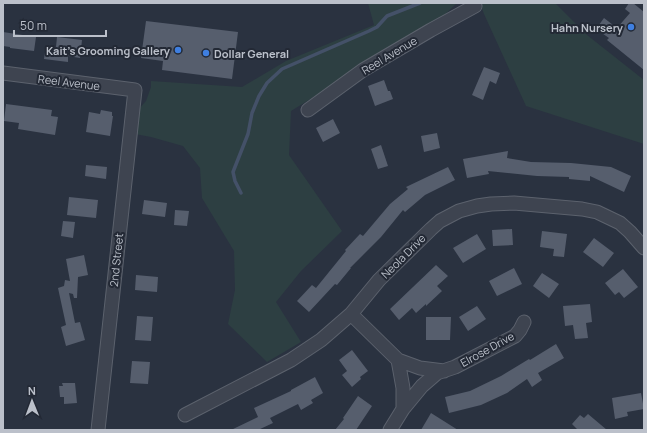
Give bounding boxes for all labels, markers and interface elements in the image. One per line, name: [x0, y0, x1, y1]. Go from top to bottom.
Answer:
scale bar: [14, 12, 106, 38]
text: 50 m: [20, 17, 47, 34]
place label: Hahn Nursery: [551, 20, 624, 35]
marker: Hahn Nursery: [626, 22, 636, 32]
street label: Reel Avenue: [358, 32, 420, 77]
place label: Kait's Grooming Gallery: [46, 43, 171, 58]
marker: Kait's Grooming Gallery: [173, 45, 183, 55]
place label: Dollar General: [214, 46, 289, 61]
marker: Dollar General: [201, 48, 211, 58]
street label: Reel Avenue: [37, 71, 101, 93]
street label: Neola Drive: [378, 230, 429, 281]
street label: 2nd Street: [106, 232, 126, 288]
street label: Elrose Drive: [457, 328, 517, 370]
north arrow: [12, 381, 52, 421]
text: N: [28, 383, 36, 398]

